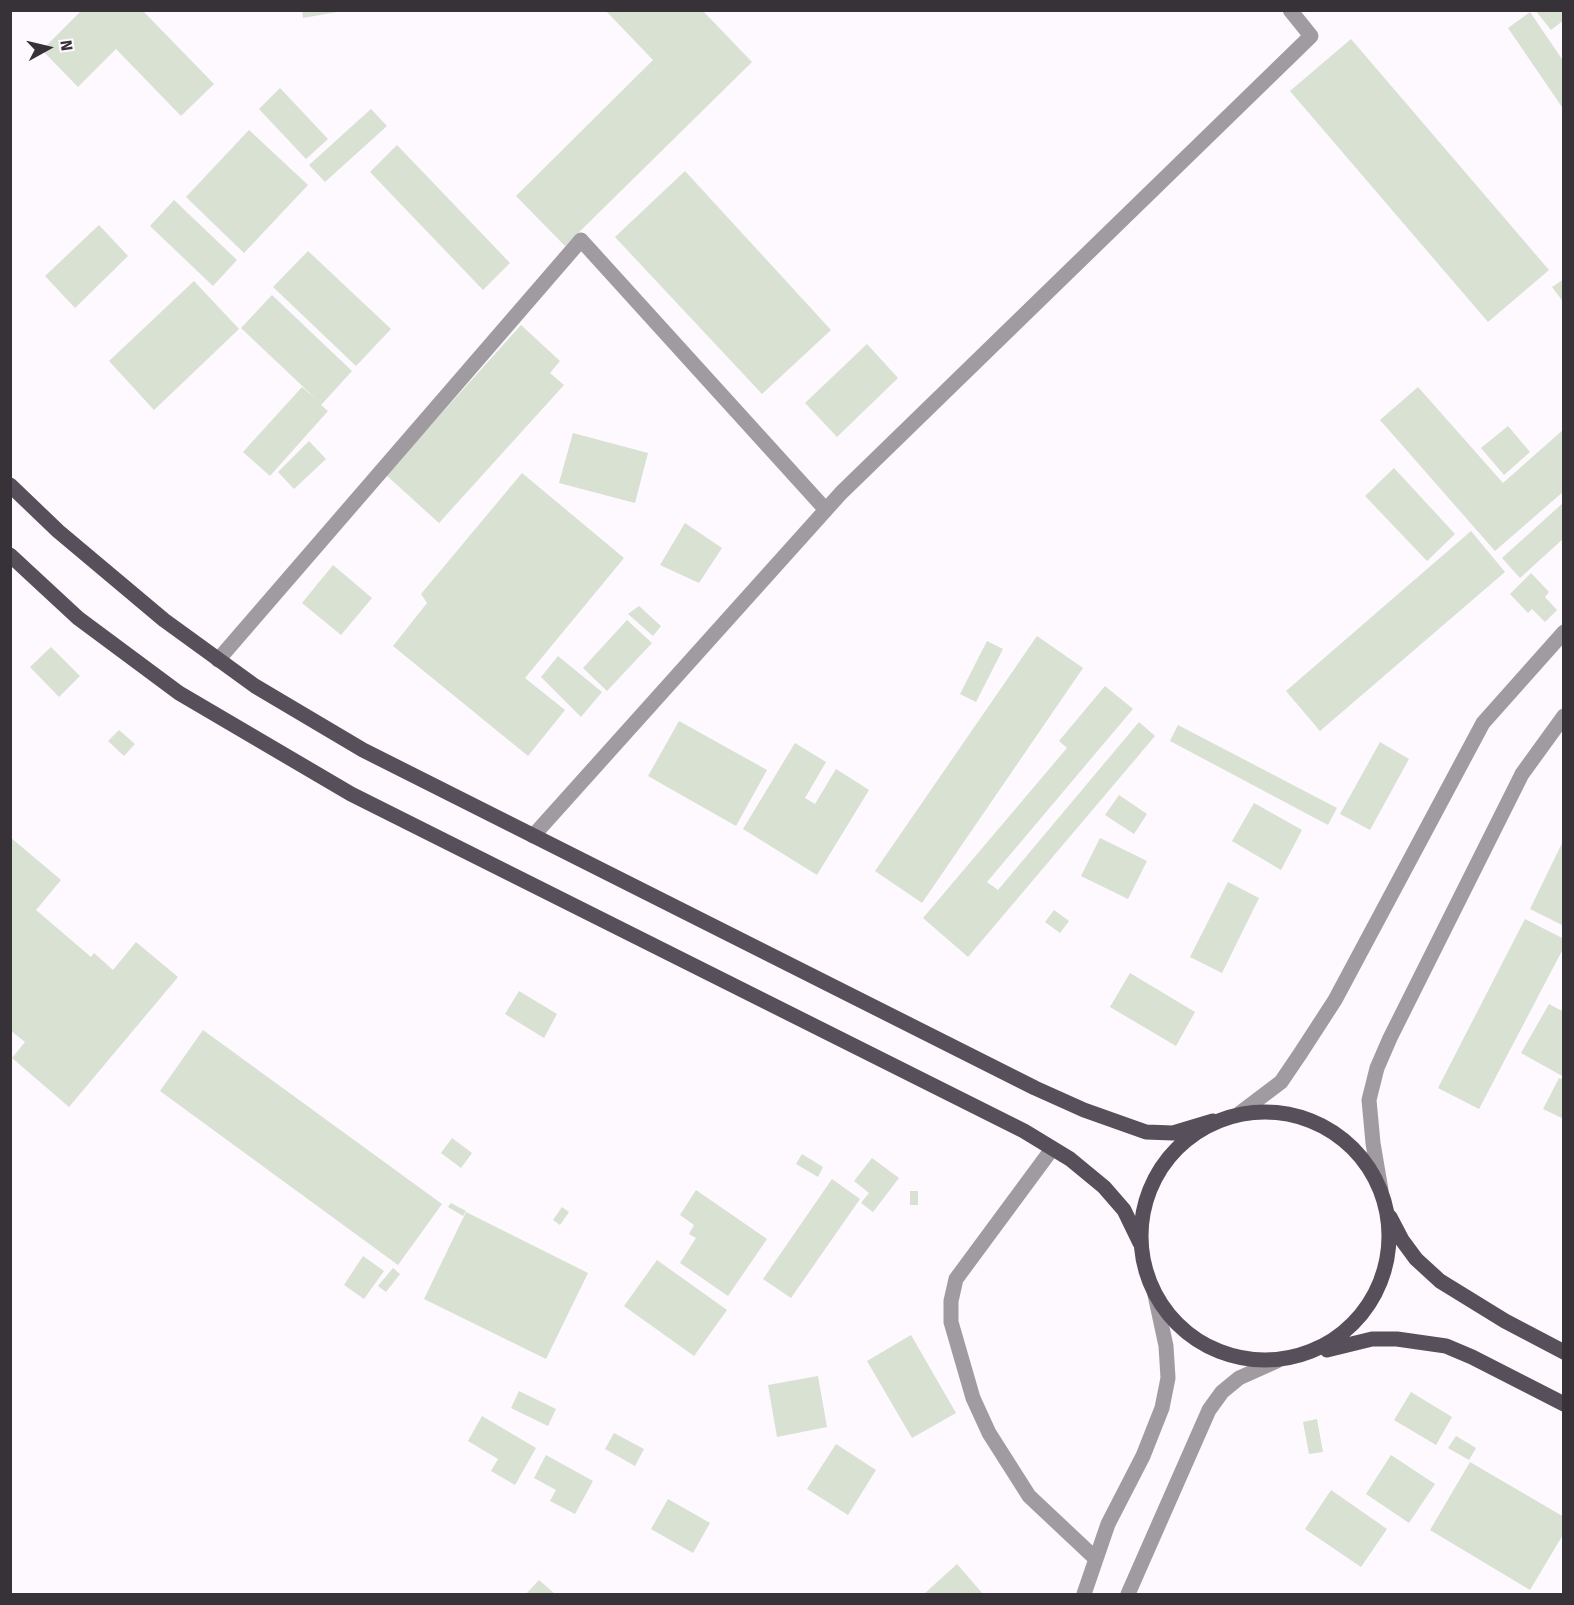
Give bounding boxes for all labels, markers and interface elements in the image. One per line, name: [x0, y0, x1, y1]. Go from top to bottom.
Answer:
north arrow: [18, 18, 78, 78]
text: N: [56, 39, 76, 52]

